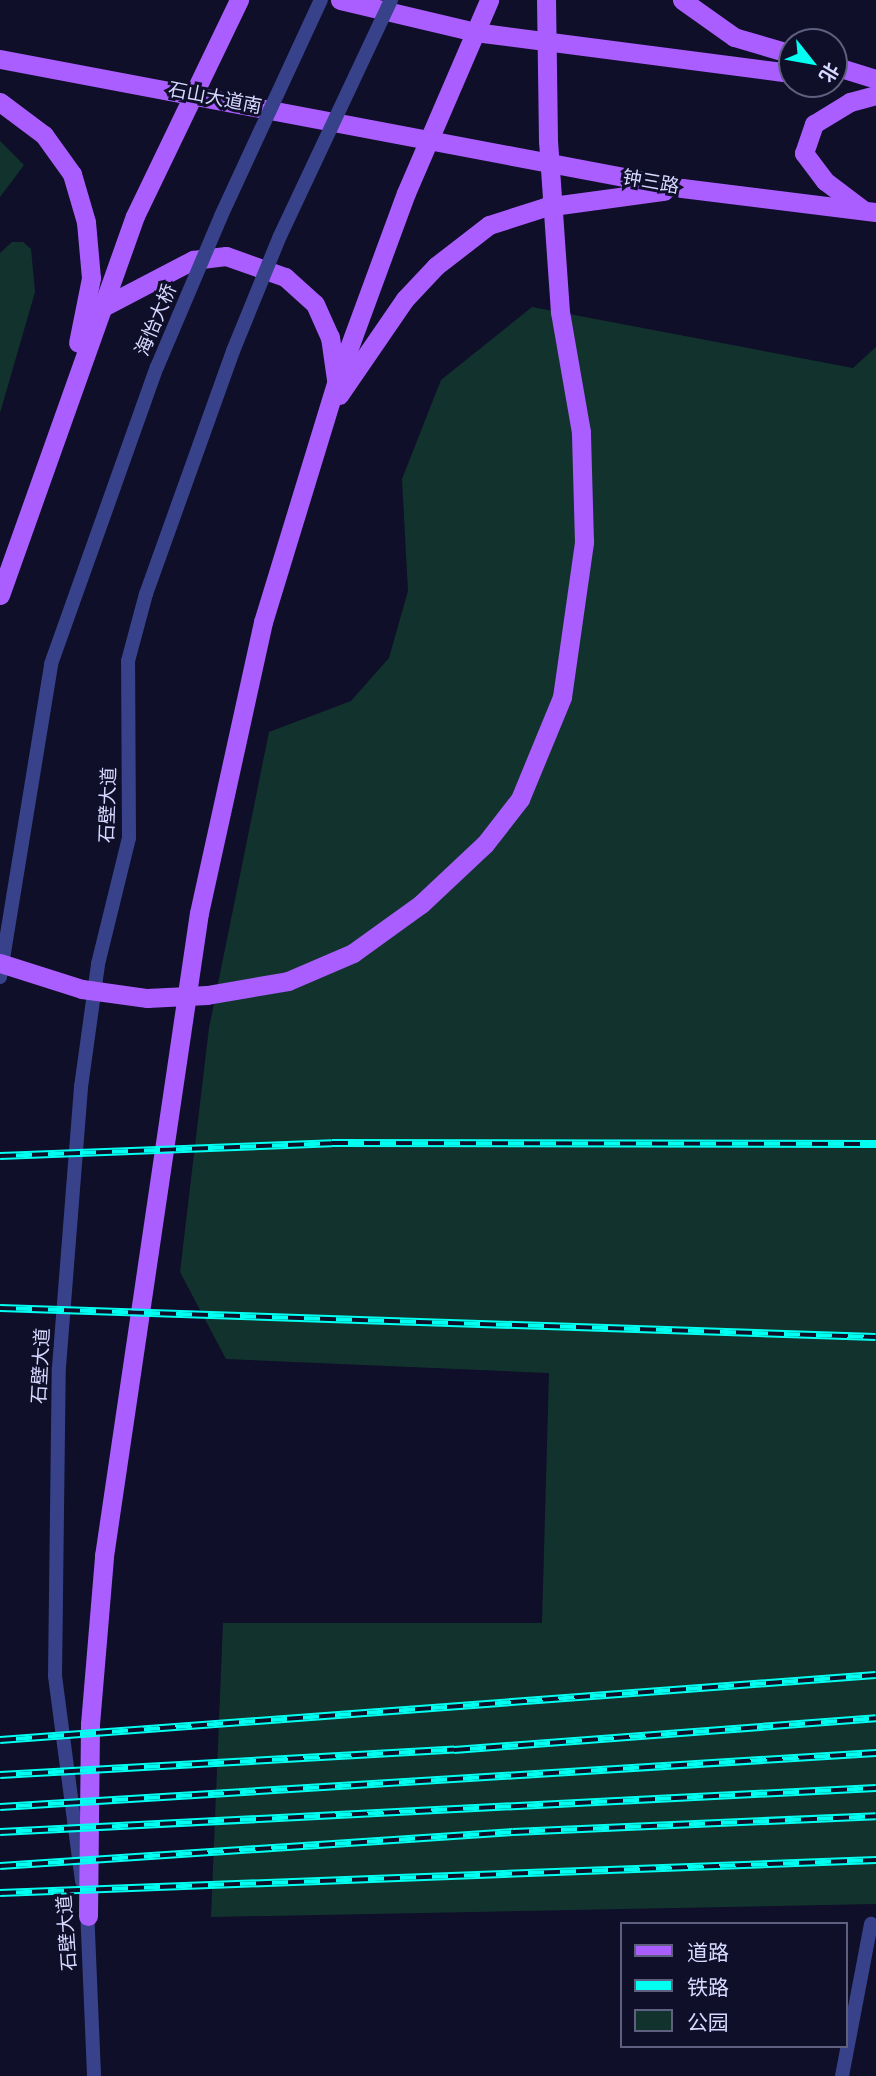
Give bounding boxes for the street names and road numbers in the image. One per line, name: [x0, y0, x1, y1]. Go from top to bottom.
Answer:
street label: 石山大道南: [166, 78, 264, 118]
street label: 钟三路: [621, 166, 681, 198]
street label: 海怡大桥: [131, 281, 181, 359]
street label: 石壁大道: [95, 767, 121, 843]
street label: 石壁大道: [28, 1327, 54, 1405]
street label: 石壁大道: [53, 1894, 81, 1972]

